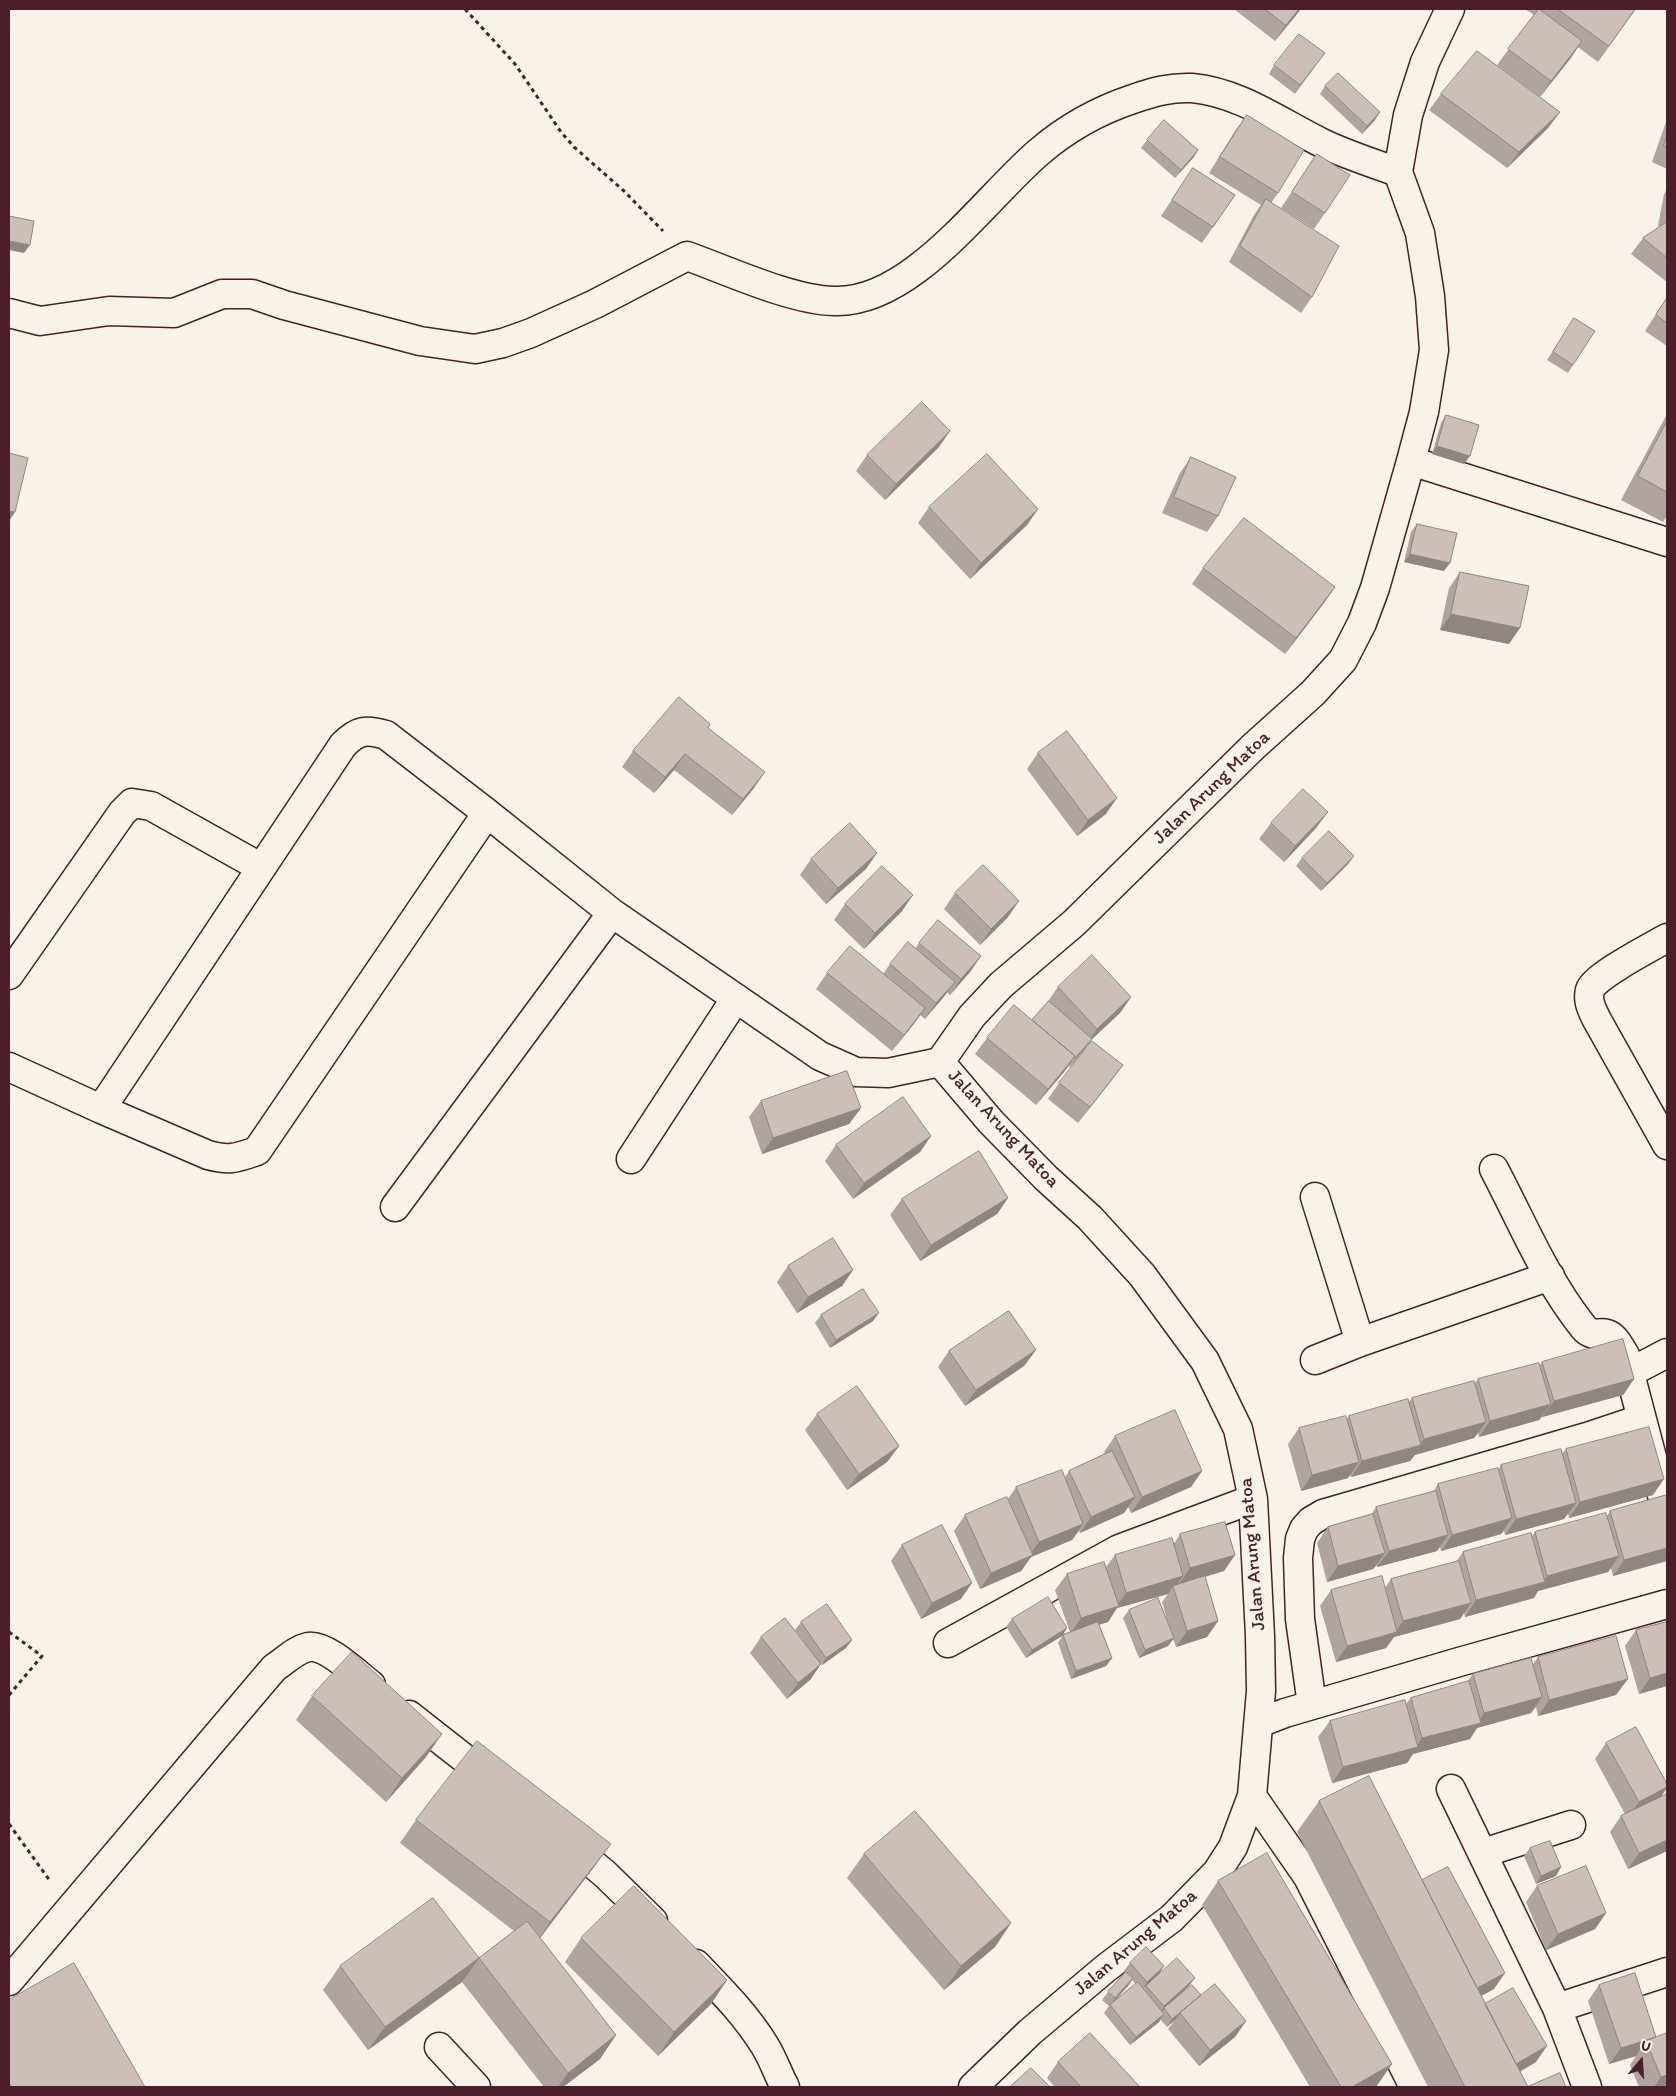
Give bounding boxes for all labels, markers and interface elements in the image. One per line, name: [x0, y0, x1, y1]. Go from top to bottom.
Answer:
street label: Jalan Arung Matoa: [1149, 726, 1275, 850]
street label: Jalan Arung Matoa: [942, 1065, 1064, 1193]
street label: Jalan Arung Matoa: [1235, 1476, 1271, 1632]
street label: Jalan Arung Matoa: [1070, 1885, 1202, 2001]
north arrow: [1616, 2036, 1666, 2086]
text: U: [1639, 2037, 1653, 2056]

